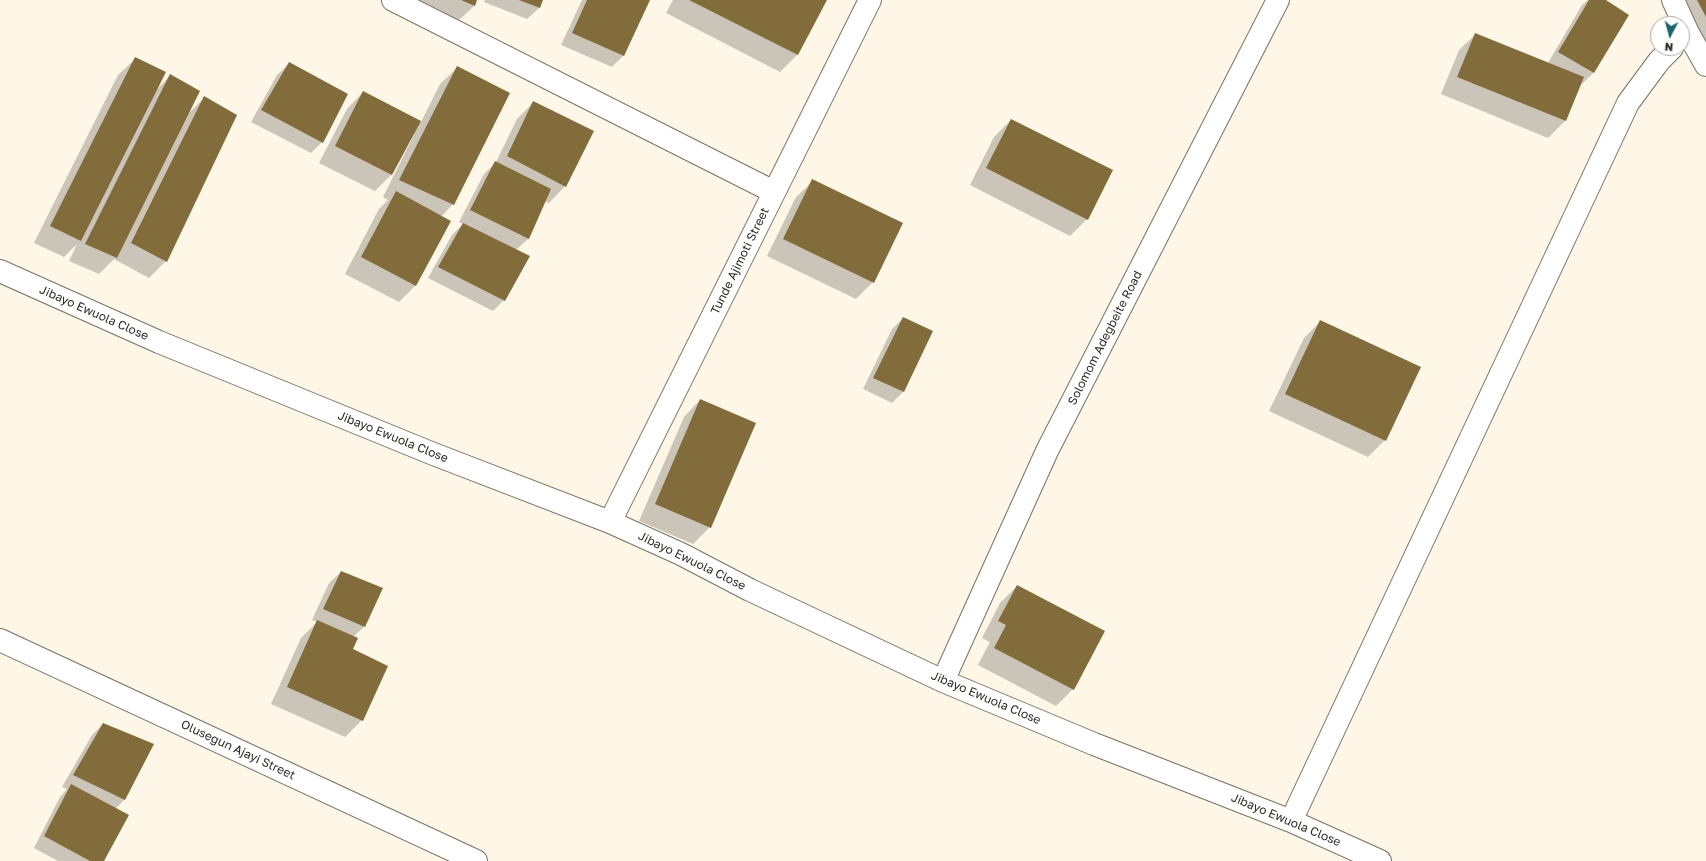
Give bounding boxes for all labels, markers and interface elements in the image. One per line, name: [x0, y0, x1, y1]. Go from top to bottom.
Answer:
north arrow: [1650, 16, 1690, 56]
text: N: [1664, 41, 1674, 54]
street label: Tunde Ajimoti Street: [708, 205, 772, 317]
street label: Solomom Adegbeite Road: [1065, 269, 1145, 407]
street label: Jibayo Ewuola Close: [37, 282, 151, 344]
street label: Jibayo Ewuola Close: [336, 408, 450, 466]
street label: Jibayo Ewuola Close: [636, 529, 748, 593]
street label: Jibayo Ewuola Close: [929, 668, 1043, 728]
street label: Olusegun Ajayi Street: [179, 717, 297, 783]
street label: Jibayo Ewuola Close: [1229, 790, 1343, 850]

